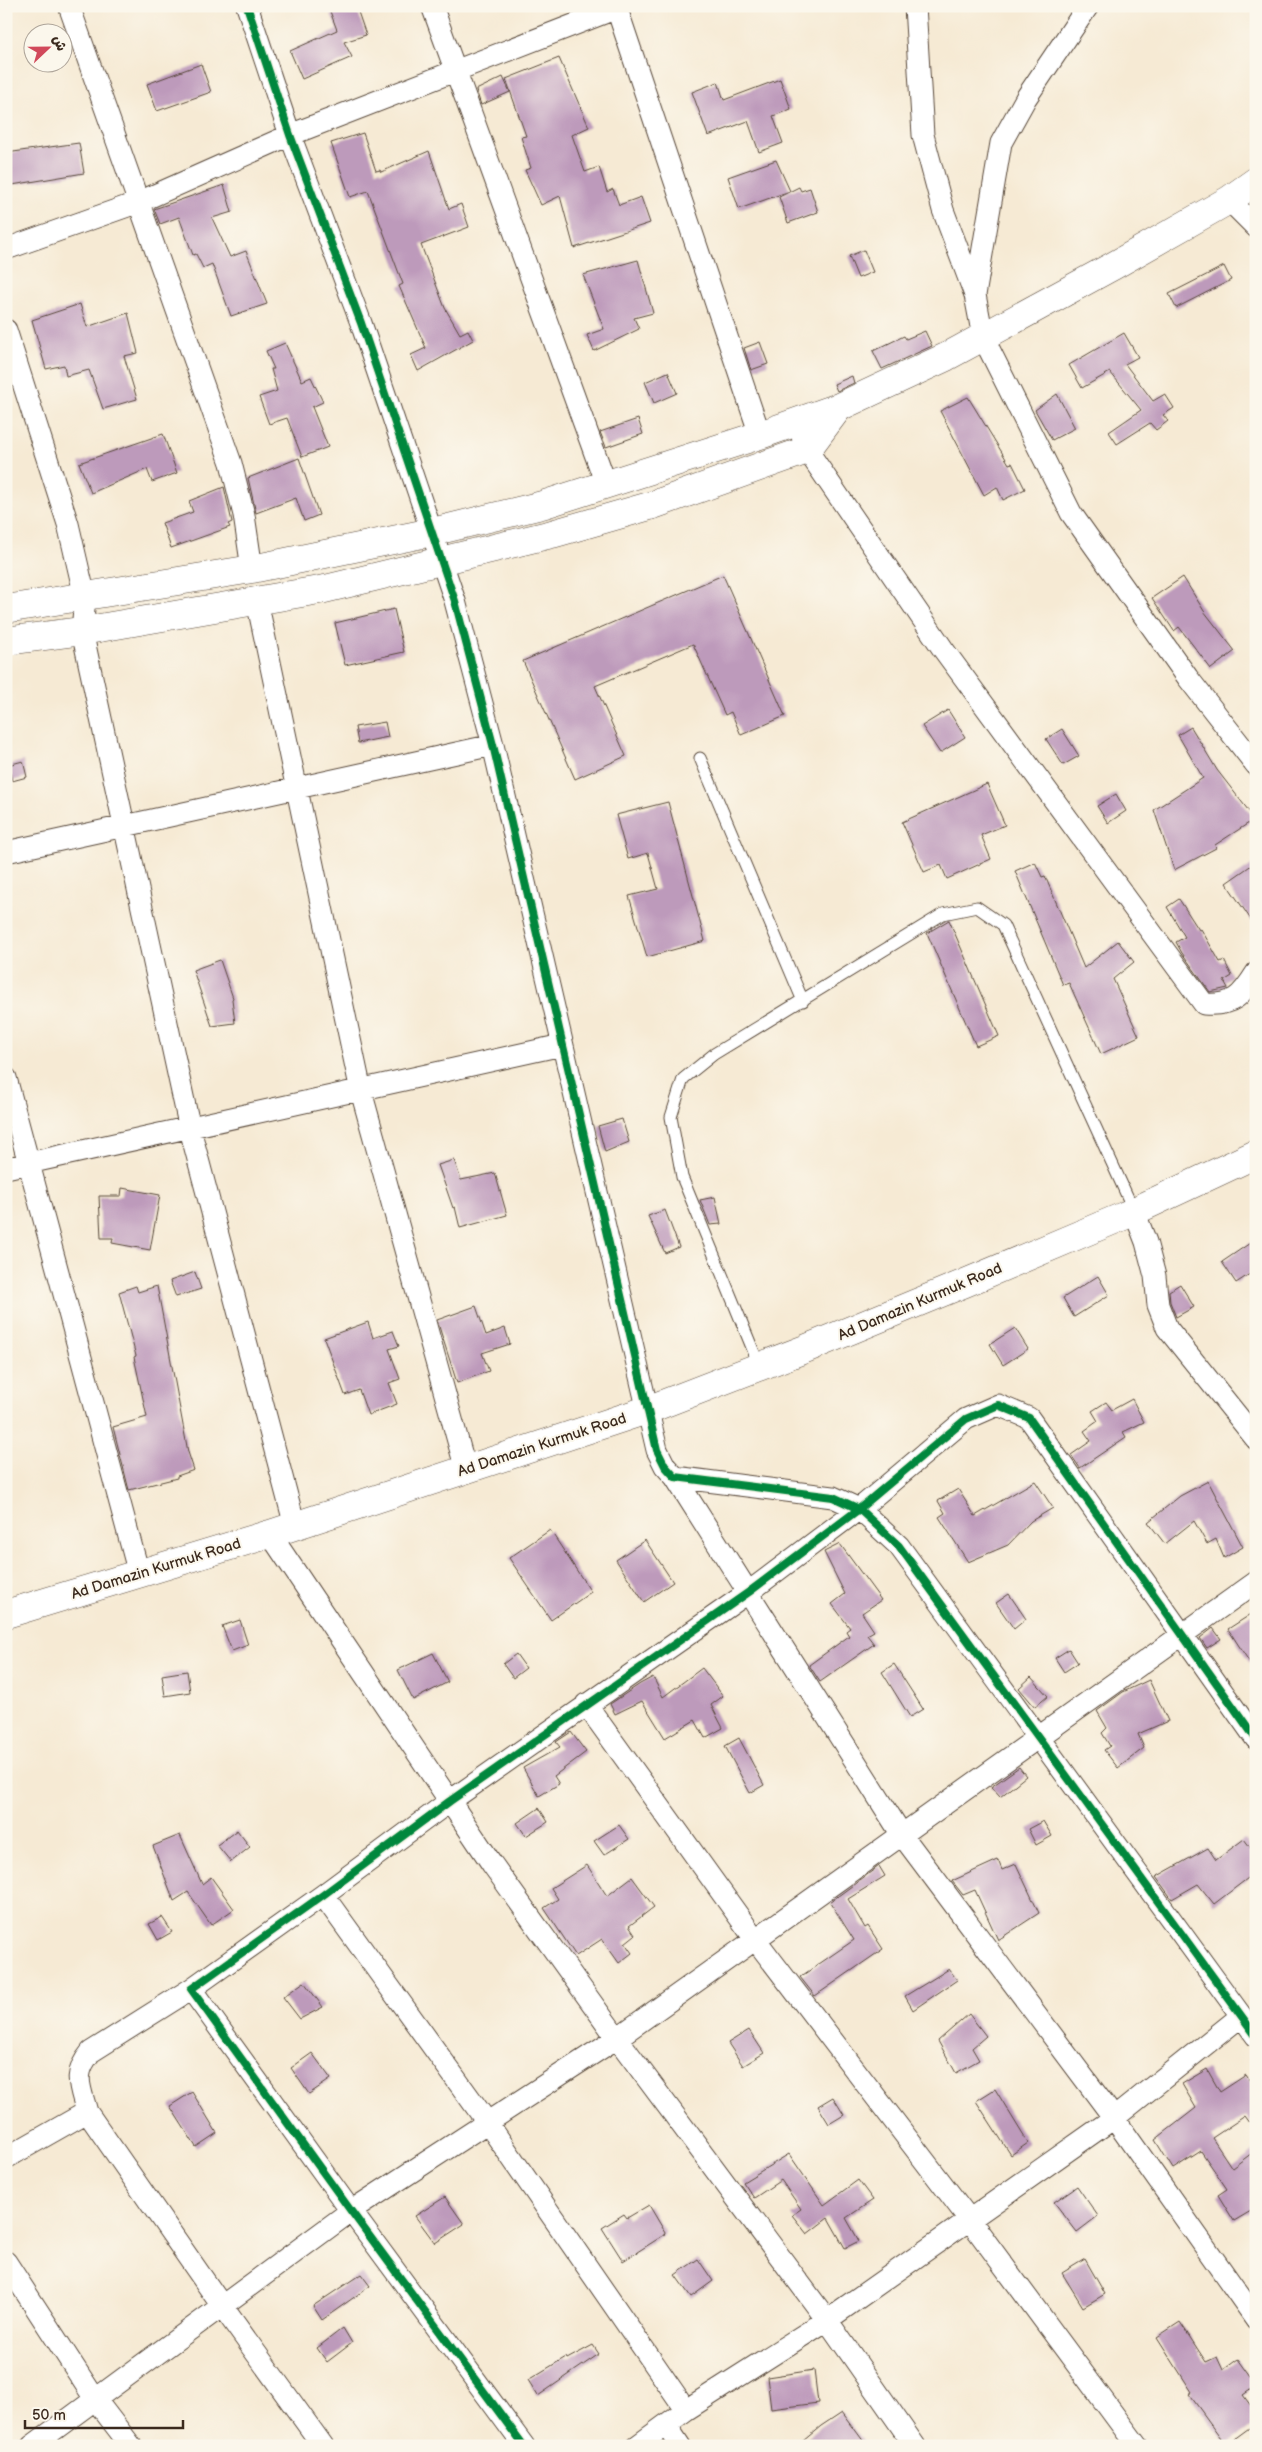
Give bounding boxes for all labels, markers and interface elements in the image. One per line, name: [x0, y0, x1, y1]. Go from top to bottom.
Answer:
north arrow: [22, 22, 72, 72]
text: ش: [49, 33, 70, 54]
street label: Ad Damazin Kurmuk Road: [835, 1259, 1005, 1345]
street label: Ad Damazin Kurmuk Road: [455, 1409, 629, 1481]
street label: Ad Damazin Kurmuk Road: [69, 1534, 243, 1604]
scale bar: [25, 2397, 182, 2429]
text: 50 m: [32, 2406, 66, 2425]

